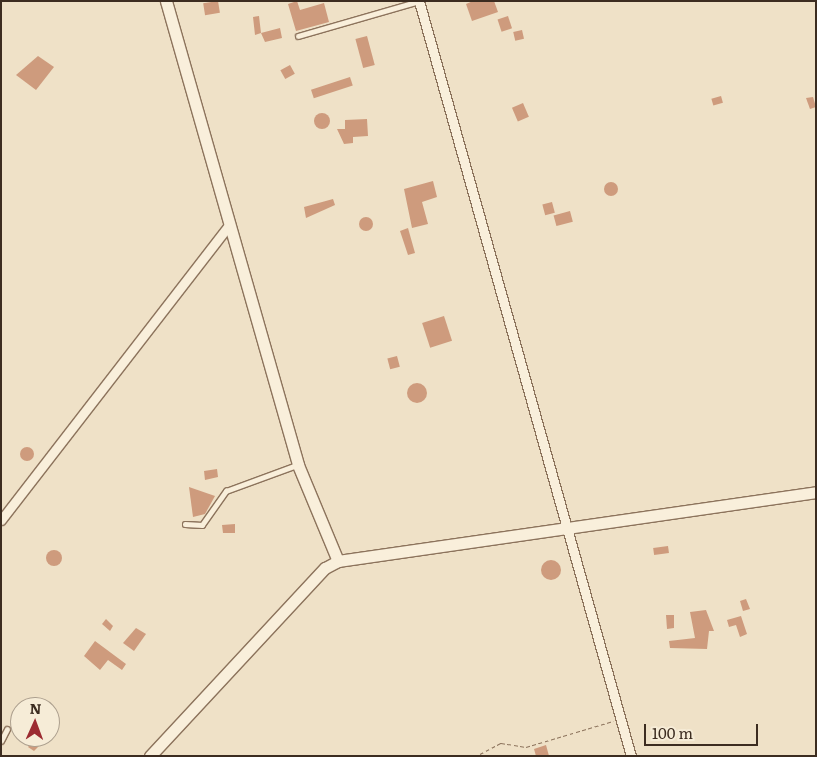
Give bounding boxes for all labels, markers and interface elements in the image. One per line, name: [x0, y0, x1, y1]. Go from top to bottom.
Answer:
north arrow: [10, 697, 60, 747]
text: N: [29, 698, 42, 718]
scale bar: [647, 714, 761, 746]
text: 100 m: [652, 721, 693, 744]

